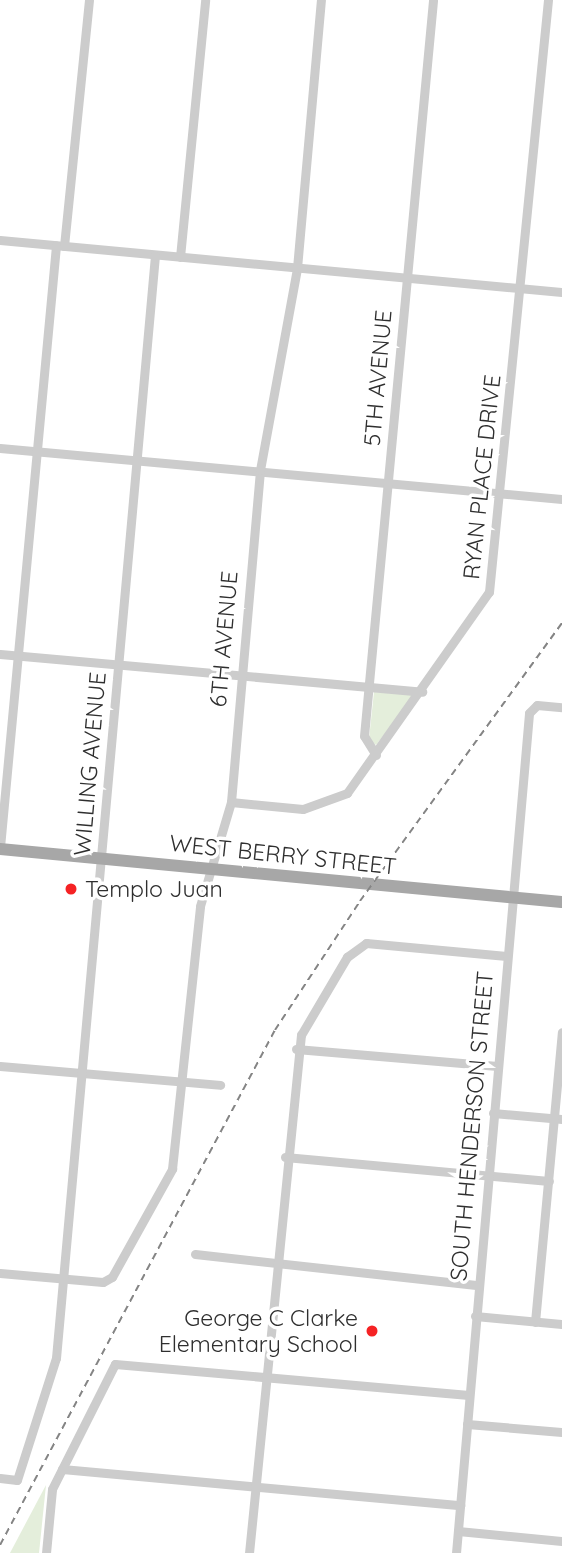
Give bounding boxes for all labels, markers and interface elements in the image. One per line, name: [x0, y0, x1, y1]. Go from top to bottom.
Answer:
street label: 5TH AVENUE: [358, 309, 398, 447]
street label: RYAN PLACE DRIVE: [458, 373, 506, 581]
street label: 6TH AVENUE: [204, 570, 244, 708]
street label: WILLING AVENUE: [68, 671, 112, 857]
street label: WEST BERRY STREET: [168, 829, 398, 881]
place label: Templo Juan: [85, 875, 223, 903]
marker: Templo Juan: [63, 881, 79, 897]
street label: SOUTH HENDERSON STREET: [445, 970, 499, 1282]
place label: George C Clarke Elementary School: [159, 1304, 358, 1358]
marker: George C Clarke Elementary School: [364, 1323, 380, 1339]

